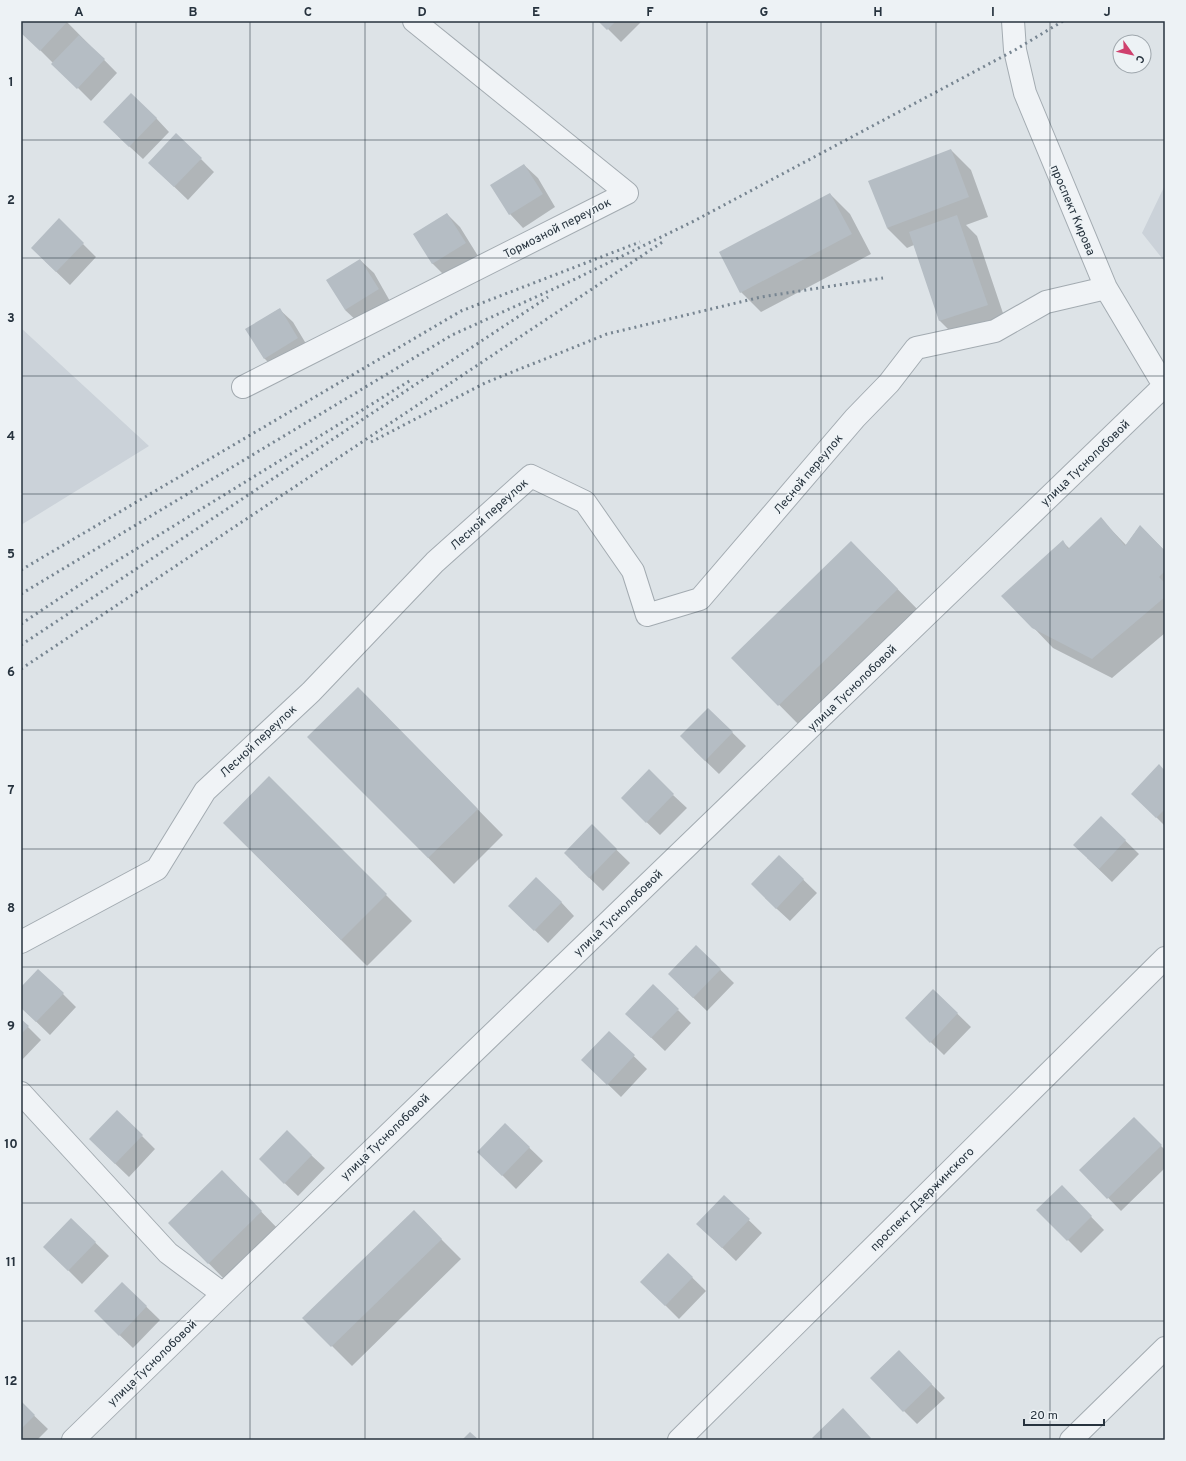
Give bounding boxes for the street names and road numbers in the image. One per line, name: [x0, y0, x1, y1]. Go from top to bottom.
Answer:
street label: проспект Кирова: [1046, 163, 1098, 258]
street label: Тормозной переулок: [501, 195, 614, 263]
street label: улица Туснолобовой: [1038, 417, 1134, 510]
street label: Лесной переулок: [771, 431, 847, 518]
street label: Лесной переулок: [447, 475, 532, 554]
street label: улица Туснолобовой: [805, 642, 901, 735]
street label: Лесной переулок: [217, 702, 301, 782]
street label: улица Туснолобовой: [571, 867, 667, 960]
street label: улица Туснолобовой: [338, 1091, 434, 1184]
street label: проспект Дзержинского: [867, 1144, 979, 1255]
street label: улица Туснолобовой: [105, 1317, 201, 1410]

